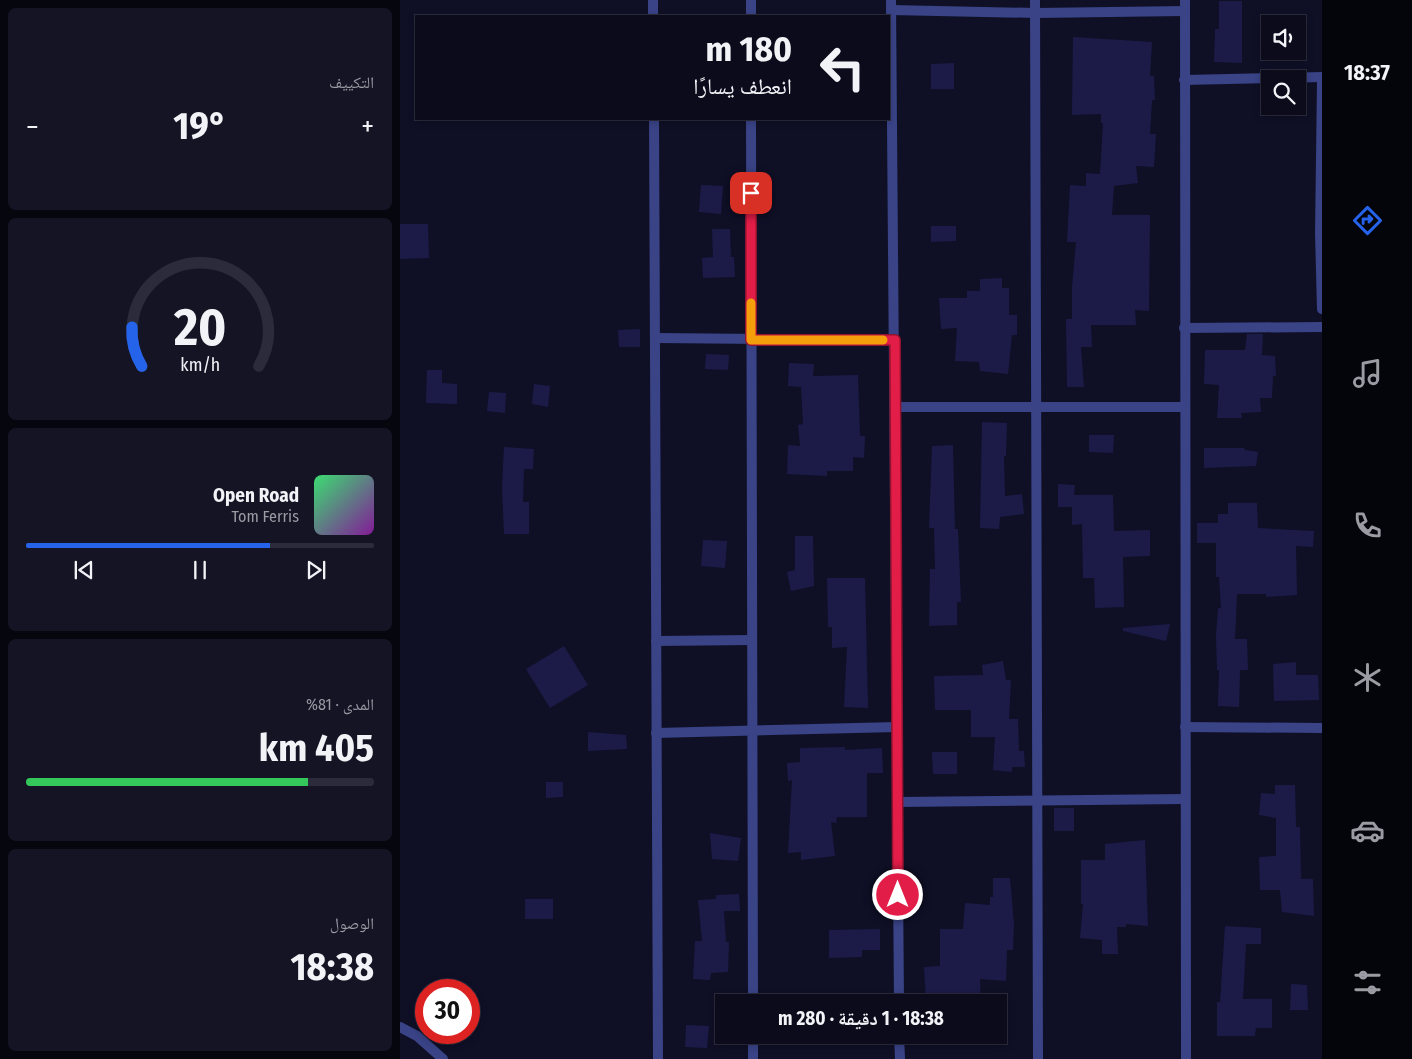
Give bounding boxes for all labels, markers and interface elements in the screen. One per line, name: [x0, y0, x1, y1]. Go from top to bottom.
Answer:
map controls: [1261, 15, 1306, 115]
button: sound: [1261, 15, 1306, 60]
text: 180 m: [706, 28, 792, 70]
icon: left: [810, 35, 875, 100]
text: 18:37: [1344, 59, 1390, 86]
button: search: [1261, 70, 1306, 115]
text: التكييف: [329, 73, 374, 92]
text: انعطف يسارًا: [693, 73, 792, 100]
text: 19°: [173, 103, 227, 149]
text: −: [26, 110, 39, 143]
text: +: [361, 110, 374, 143]
pin: [730, 172, 772, 214]
icon: arrive: [737, 179, 765, 207]
icon: directions: [1350, 203, 1385, 238]
text: 20: [173, 296, 226, 359]
text: km/h: [180, 354, 220, 376]
icon: music: [1350, 356, 1385, 391]
text: Open Road: [213, 484, 299, 507]
text: Tom Ferris: [232, 507, 299, 526]
icon: phone: [1350, 508, 1385, 543]
icon: previous: [70, 556, 98, 584]
icon: pause: [186, 556, 214, 584]
icon: next: [302, 556, 330, 584]
icon: climate: [1350, 660, 1385, 695]
text: المدى · 81%: [306, 695, 374, 714]
text: 405 km: [259, 725, 374, 771]
icon: car: [1350, 813, 1385, 848]
position arrow: [871, 868, 923, 920]
text: الوصول: [330, 914, 374, 933]
text: 18:38: [291, 944, 374, 990]
icon: filters: [1350, 965, 1385, 1000]
speed limit sign: 30: [415, 979, 480, 1044]
text: 18:38 · 1 دقيقة · 280 m: [778, 1007, 944, 1030]

